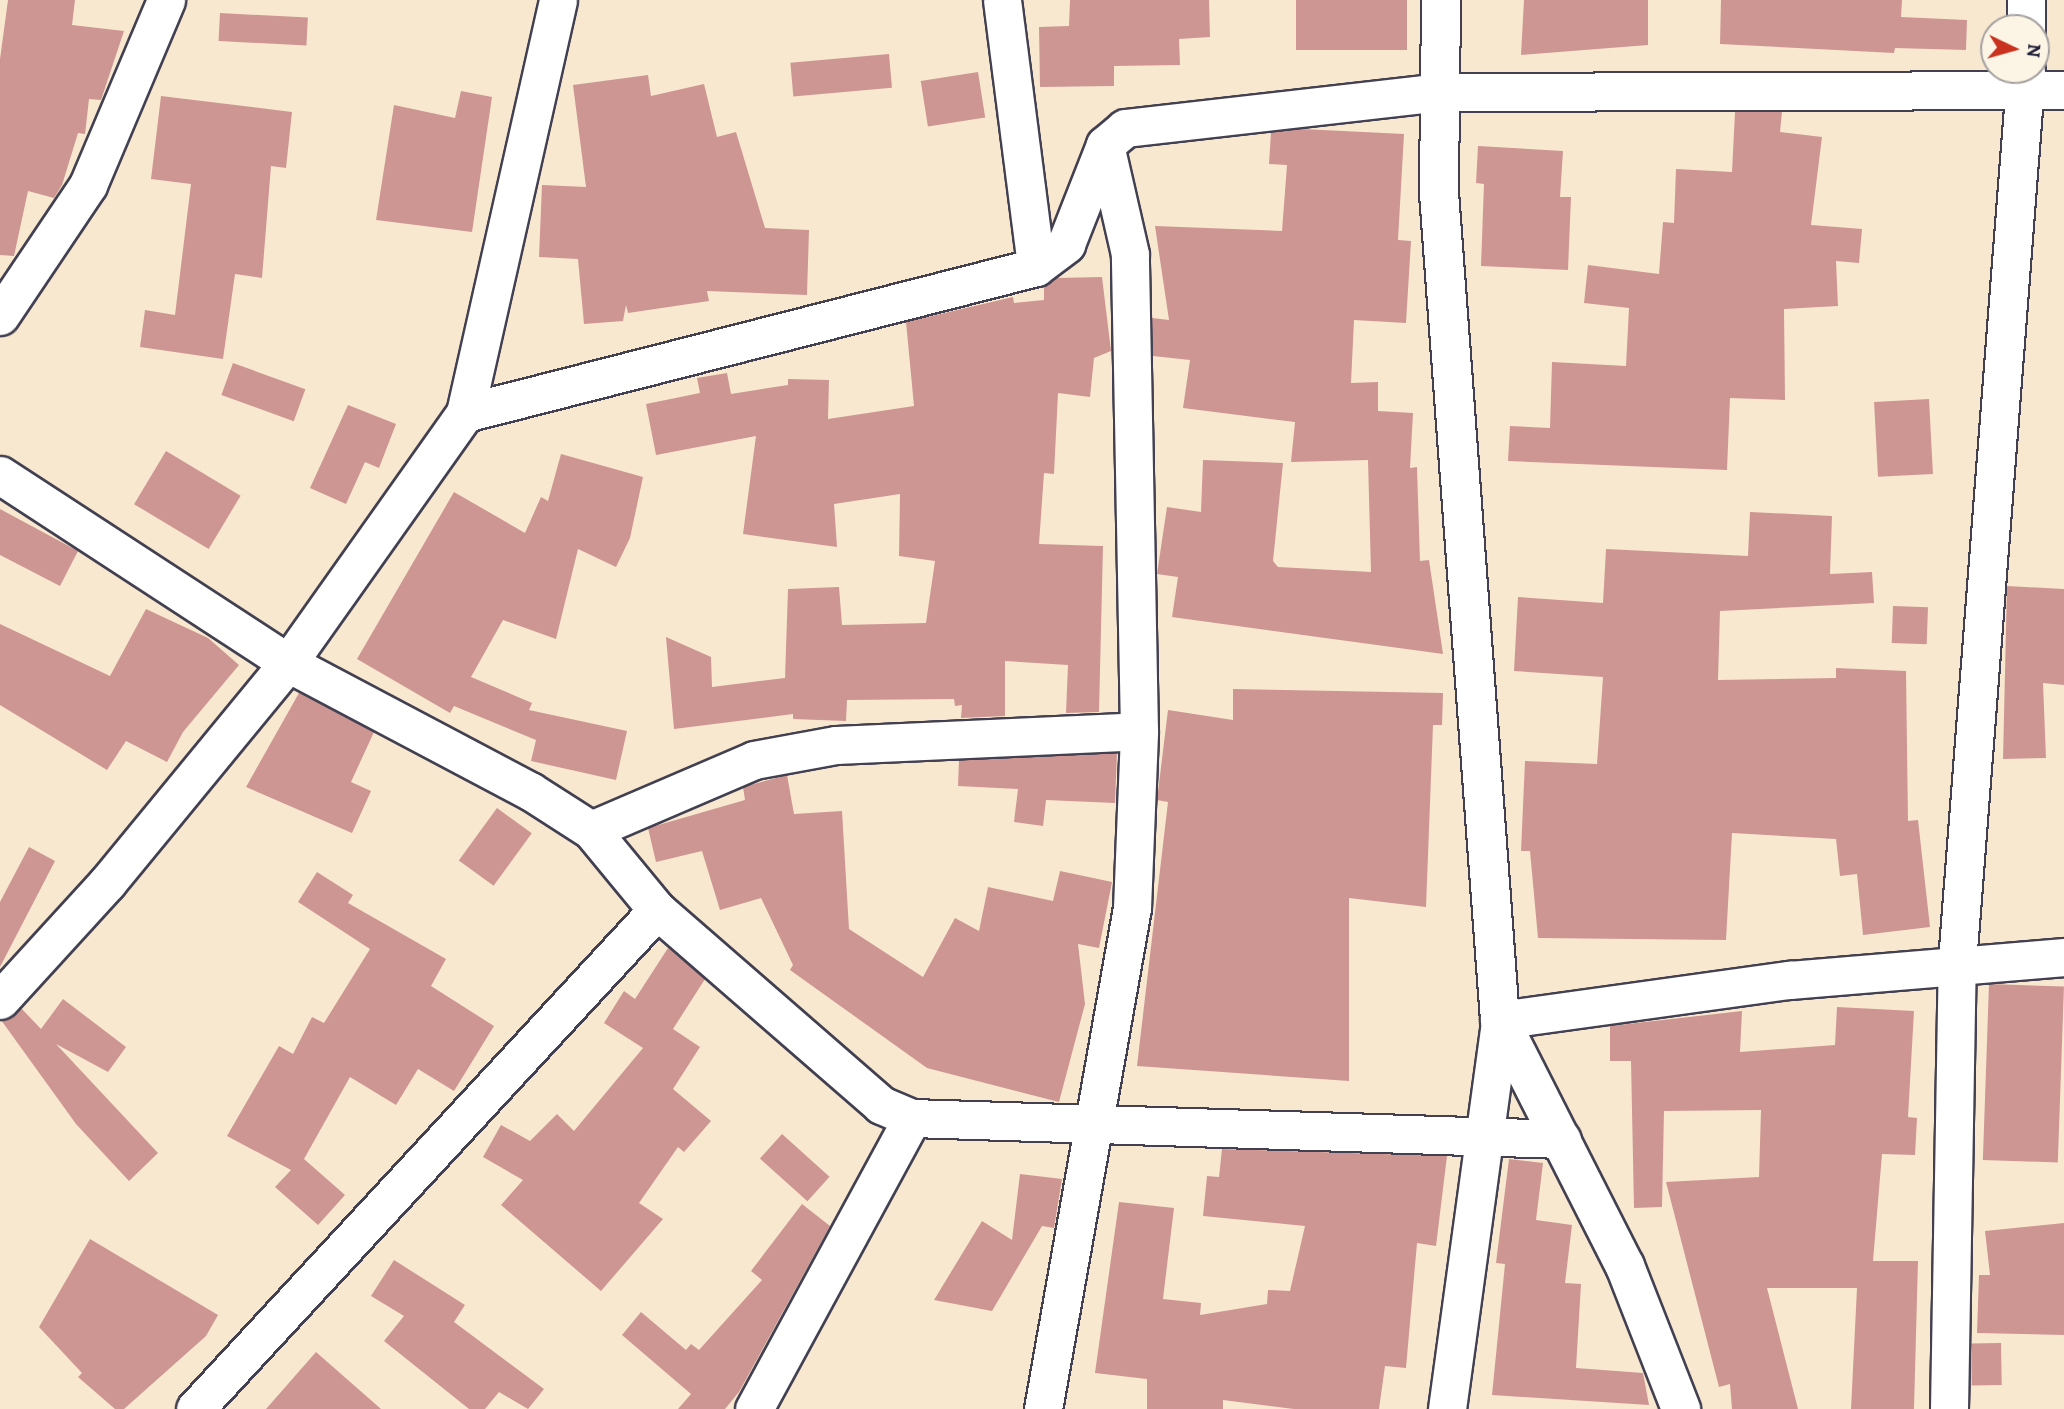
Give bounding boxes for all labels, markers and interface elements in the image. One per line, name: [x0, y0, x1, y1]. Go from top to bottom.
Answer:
north arrow: [1980, 14, 2050, 84]
text: N: [2020, 43, 2047, 59]

